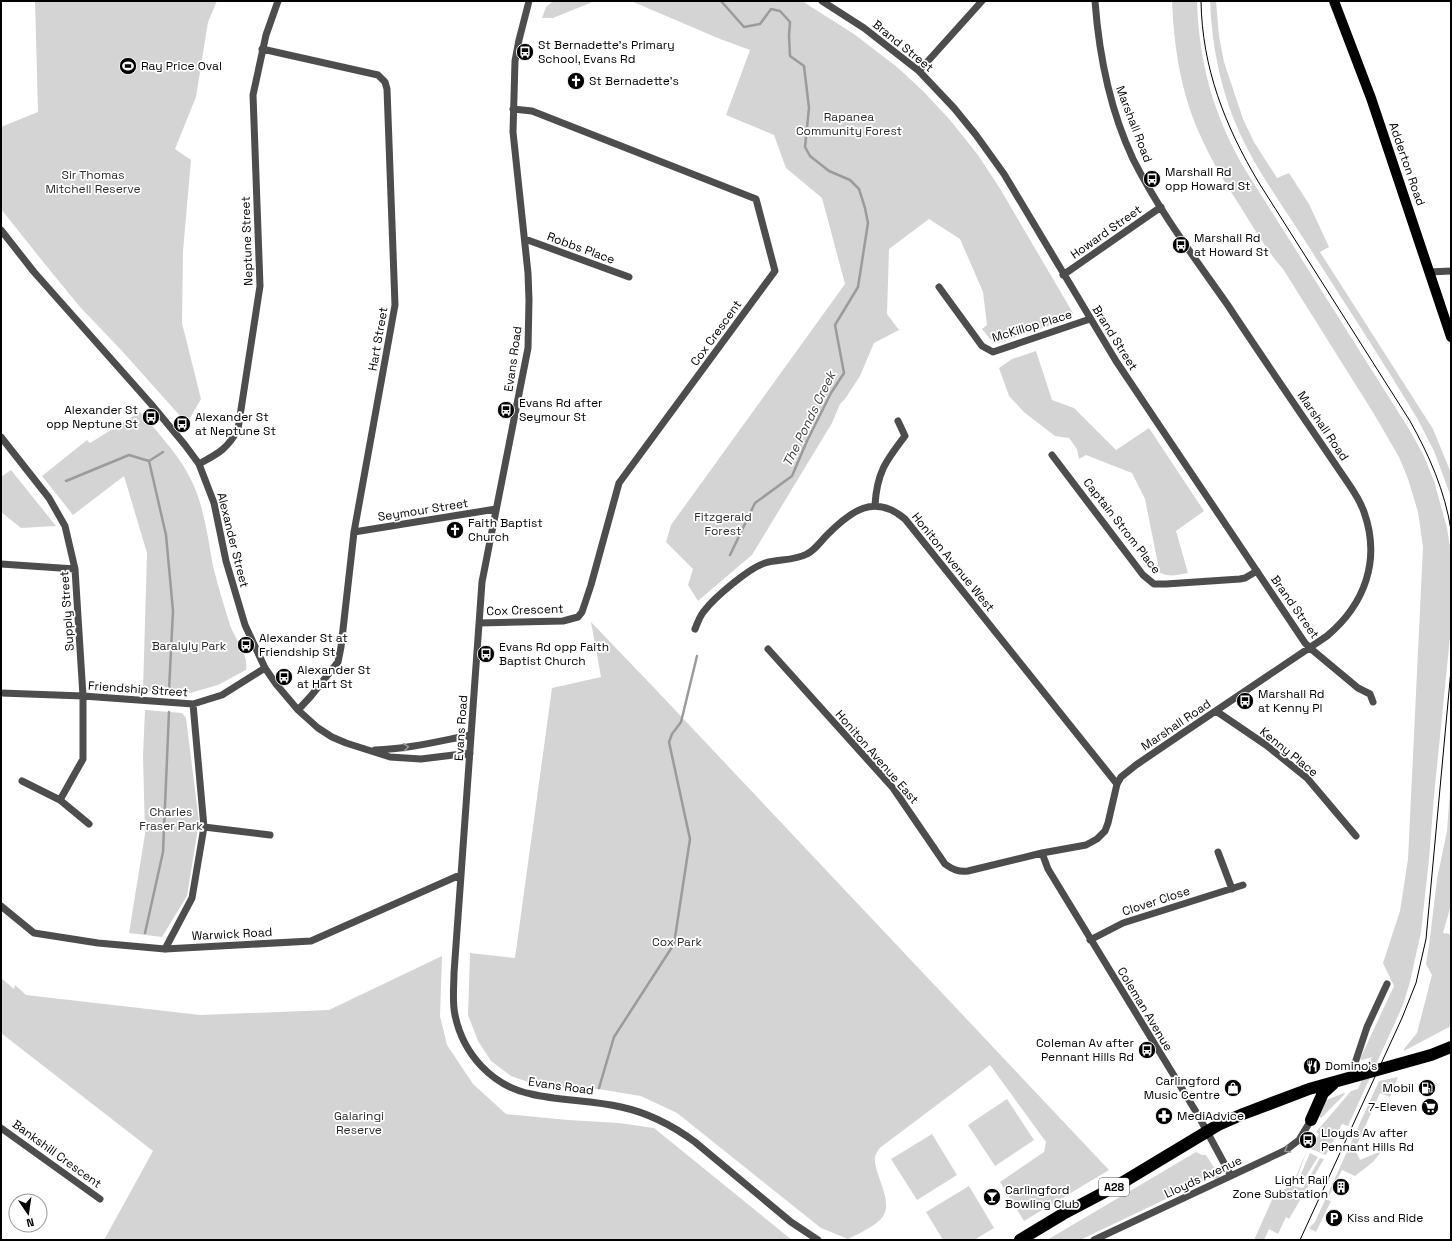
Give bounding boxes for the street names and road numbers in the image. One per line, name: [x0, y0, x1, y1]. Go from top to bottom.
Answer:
street label: Brand Street: [869, 16, 937, 76]
street label: Marshall Road: [1112, 83, 1156, 165]
street label: Adderton Road: [1385, 120, 1429, 208]
street label: Neptune Street: [237, 196, 257, 286]
street label: Howard Street: [1067, 202, 1145, 262]
street label: Robbs Place: [545, 228, 617, 268]
street label: Cox Crescent: [687, 297, 745, 369]
street label: Brand Street: [1089, 302, 1141, 374]
street label: Hart Street: [365, 306, 391, 372]
street label: McKillop Place: [990, 306, 1074, 346]
street label: Evans Road: [500, 325, 526, 393]
street label: Marshall Road: [1294, 388, 1352, 464]
street label: Captain Strom Place: [1080, 475, 1164, 577]
street label: Alexander Street: [213, 491, 253, 589]
street label: Seymour Street: [377, 495, 469, 525]
street label: Honiton Avenue West: [908, 509, 998, 615]
street label: Supply Street: [56, 570, 78, 652]
street label: Brand Street: [1267, 572, 1323, 642]
street label: Cox Crescent: [486, 601, 564, 619]
street label: Friendship Street: [87, 678, 189, 700]
street label: Evans Road: [451, 694, 471, 762]
street label: Marshall Road: [1138, 696, 1214, 754]
street label: Honiton Avenue East: [832, 707, 922, 807]
street label: Kenny Place: [1257, 724, 1321, 780]
street label: Clover Close: [1120, 883, 1192, 919]
street label: Warwick Road: [191, 924, 273, 944]
street label: Coleman Avenue: [1114, 964, 1176, 1054]
street label: Evans Road: [527, 1073, 595, 1099]
street label: Bankshill Crescent: [9, 1116, 105, 1192]
street label: Lloyds Avenue: [1162, 1152, 1244, 1202]
road number: A28: [1099, 1178, 1129, 1196]

